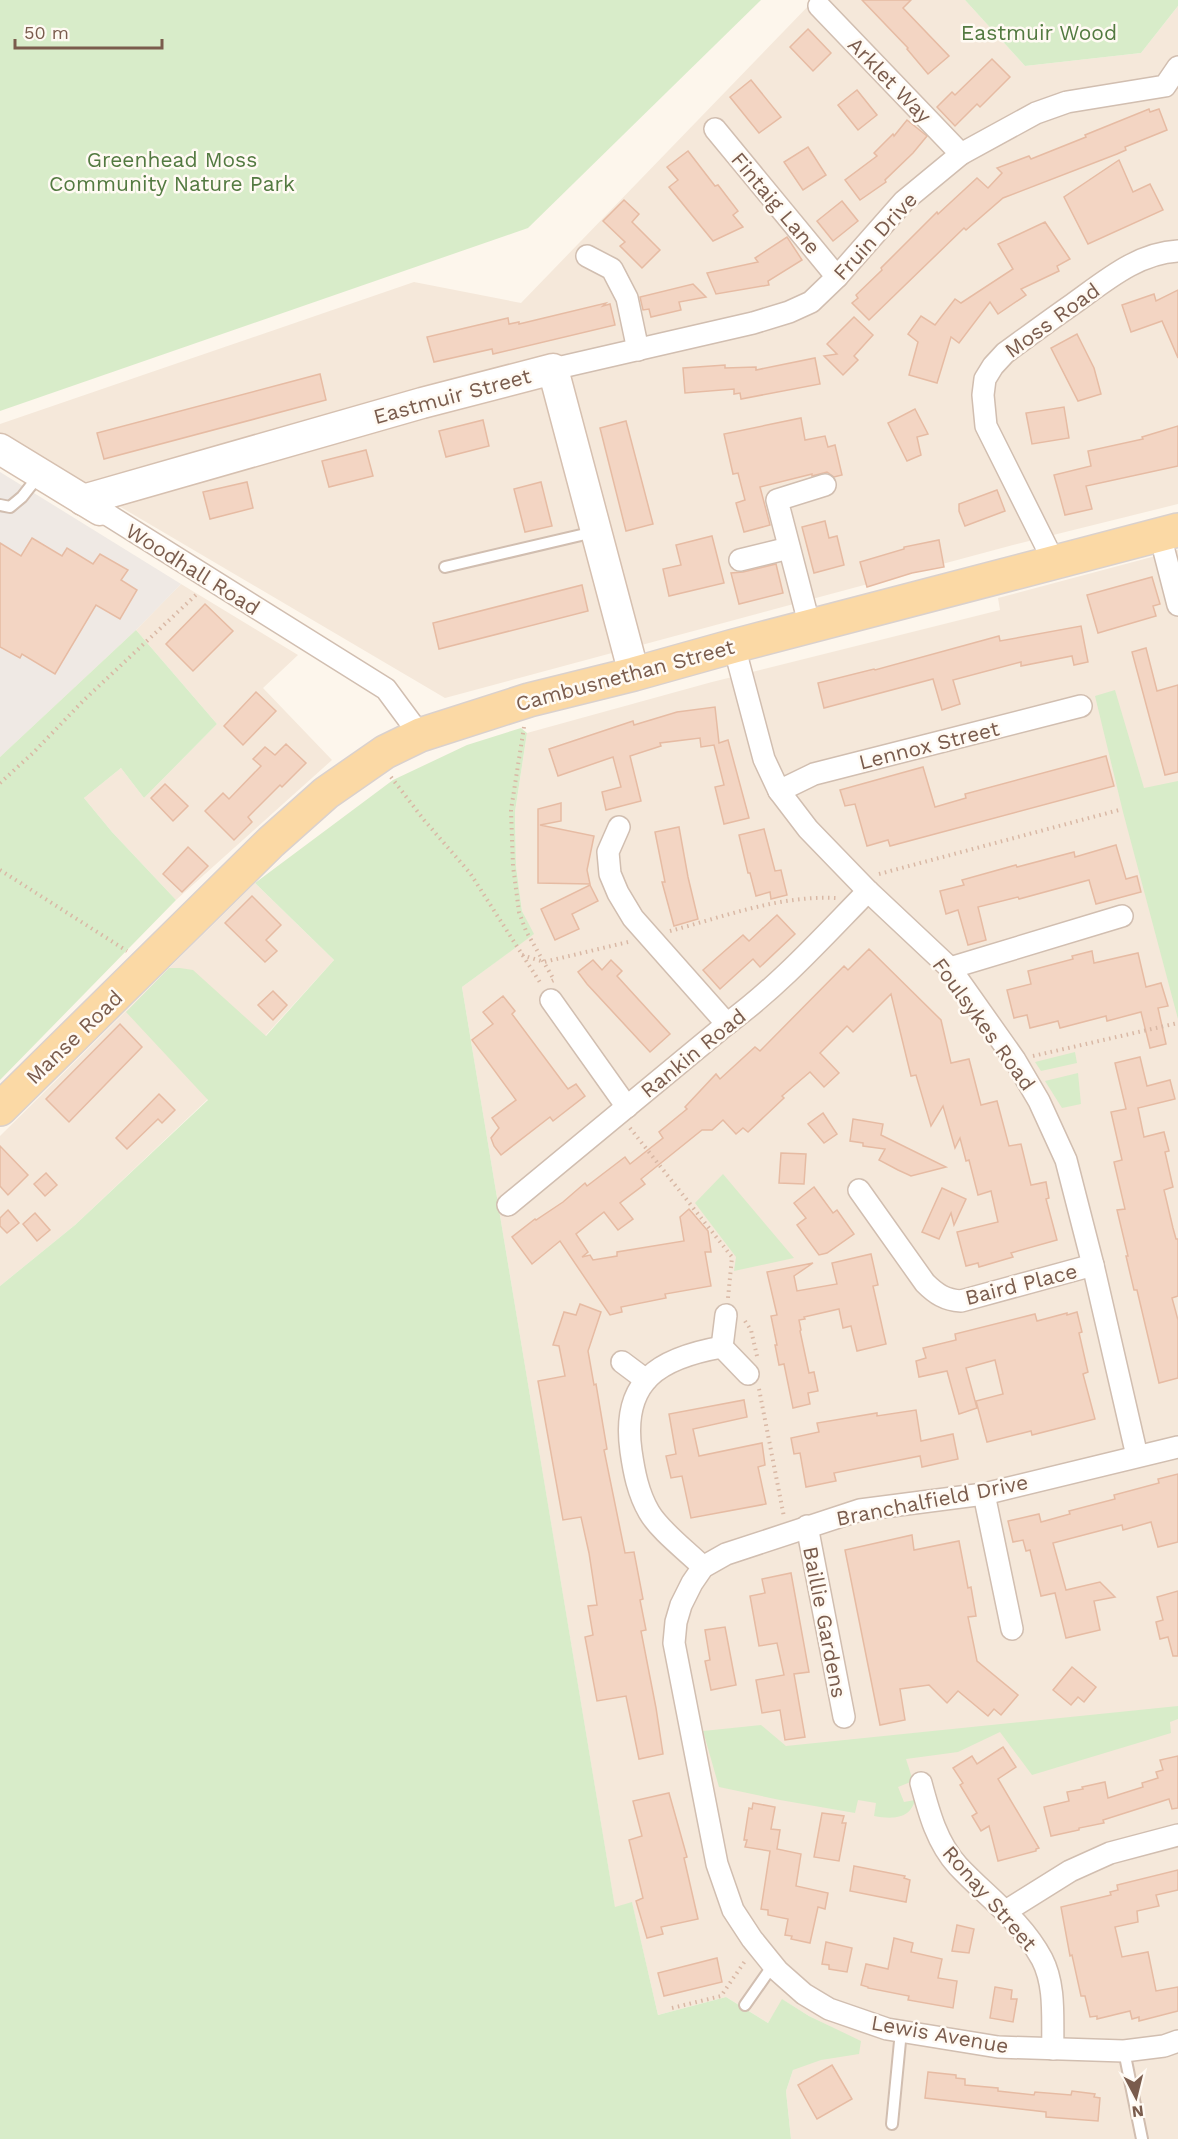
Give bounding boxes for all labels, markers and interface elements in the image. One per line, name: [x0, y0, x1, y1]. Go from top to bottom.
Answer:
scale bar: [15, 12, 162, 50]
park label: Eastmuir Wood: [961, 20, 1117, 45]
text: 50 m: [24, 22, 69, 43]
street label: Arklet Way: [843, 32, 937, 128]
park label: Greenhead Moss Community Nature Park: [49, 147, 295, 196]
street label: Fintaig Lane: [726, 147, 826, 259]
street label: Fruin Drive: [828, 187, 922, 285]
street label: Moss Road: [1000, 277, 1104, 363]
street label: Eastmuir Street: [370, 363, 534, 429]
street label: Woodhall Road: [121, 518, 265, 620]
street label: Cambusnethan Street: [513, 634, 737, 716]
street label: Lennox Street: [856, 715, 1002, 775]
street label: Foulsykes Road: [927, 953, 1041, 1095]
street label: Manse Road: [21, 985, 127, 1089]
street label: Rankin Road: [635, 1003, 751, 1103]
street label: Baird Place: [962, 1258, 1080, 1310]
street label: Branchalfield Drive: [834, 1469, 1030, 1531]
street label: Baillie Gardens: [798, 1544, 852, 1700]
street label: Ronay Street: [938, 1840, 1043, 1956]
street label: Lewis Avenue: [869, 2010, 1011, 2058]
north arrow: [1106, 2067, 1166, 2127]
text: N: [1131, 2101, 1145, 2122]

